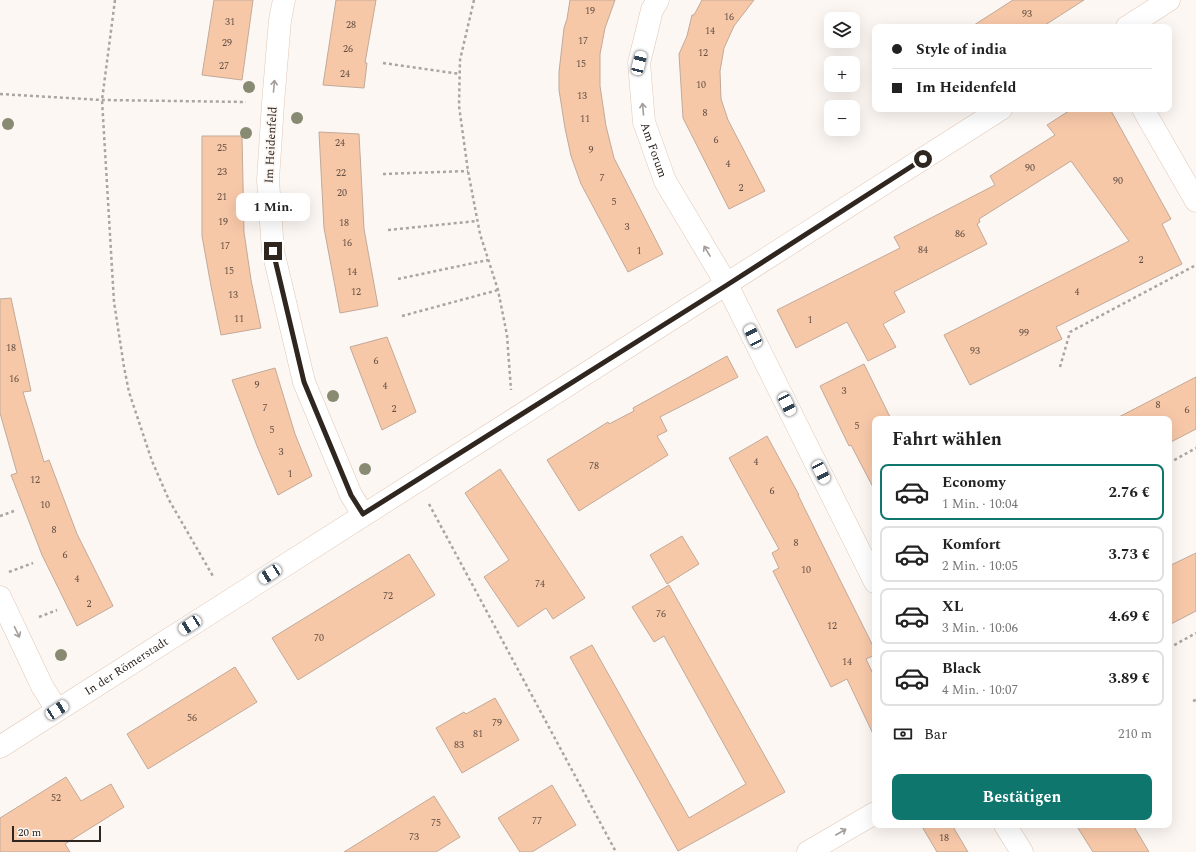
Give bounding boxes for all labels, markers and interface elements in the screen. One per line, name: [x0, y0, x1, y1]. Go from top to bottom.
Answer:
house number: 19: [585, 3, 595, 19]
house number: 93: [1022, 6, 1032, 22]
house number: 16: [724, 9, 734, 25]
map controls: [824, 12, 860, 136]
button: layers: [824, 12, 860, 48]
house number: 31: [225, 14, 235, 30]
house number: 28: [346, 17, 356, 33]
house number: 14: [705, 23, 715, 39]
house number: 17: [578, 33, 588, 49]
house number: 29: [222, 35, 232, 51]
text: Style of india: [916, 38, 1007, 61]
house number: 26: [343, 41, 353, 57]
house number: 12: [698, 45, 708, 61]
car: [630, 50, 648, 76]
house number: 15: [576, 56, 586, 72]
button: +: [824, 56, 860, 92]
house number: 27: [219, 58, 229, 74]
house number: 24: [340, 66, 350, 82]
text: Im Heidenfeld: [916, 76, 1016, 99]
house number: 10: [696, 77, 706, 93]
one-way arrow: [270, 80, 278, 93]
house number: 13: [577, 88, 587, 104]
button: −: [824, 100, 860, 136]
one-way arrow: [639, 103, 647, 116]
house number: 8: [703, 105, 708, 121]
street label: Im Heidenfeld: [260, 106, 283, 184]
house number: 11: [580, 111, 590, 127]
street label: Am Forum: [635, 119, 673, 180]
house number: 6: [714, 132, 719, 148]
house number: 24: [335, 135, 345, 151]
house number: 25: [217, 140, 227, 156]
house number: 9: [589, 142, 594, 158]
route start: [914, 150, 932, 168]
house number: 4: [726, 156, 731, 172]
house number: 90: [1025, 160, 1035, 176]
house number: 23: [217, 164, 227, 180]
house number: 22: [336, 165, 346, 181]
house number: 7: [600, 170, 605, 186]
house number: 90: [1113, 173, 1123, 189]
house number: 2: [739, 180, 744, 196]
house number: 20: [337, 185, 347, 201]
house number: 21: [217, 189, 227, 205]
callout: 1 Min.: [236, 193, 310, 221]
house number: 5: [612, 194, 617, 210]
text: 1 Min.: [253, 197, 293, 217]
house number: 19: [218, 214, 228, 230]
house number: 18: [339, 215, 349, 231]
house number: 3: [625, 219, 630, 235]
house number: 86: [955, 226, 965, 242]
house number: 16: [342, 235, 352, 251]
house number: 17: [220, 238, 230, 254]
route end: [264, 242, 282, 260]
house number: 84: [918, 242, 928, 258]
house number: 1: [637, 243, 642, 259]
one-way arrow: [703, 245, 711, 257]
house number: 2: [1139, 252, 1144, 268]
house number: 15: [224, 263, 234, 279]
house number: 14: [347, 264, 357, 280]
house number: 12: [351, 284, 361, 300]
house number: 4: [1075, 284, 1080, 300]
house number: 13: [228, 287, 238, 303]
house number: 11: [234, 311, 244, 327]
house number: 1: [808, 312, 813, 328]
car: [742, 323, 764, 349]
house number: 99: [1019, 325, 1029, 341]
house number: 18: [6, 340, 16, 356]
house number: 93: [970, 343, 980, 359]
house number: 6: [374, 353, 379, 369]
house number: 16: [9, 371, 19, 387]
house number: 9: [255, 377, 260, 393]
house number: 4: [383, 378, 388, 394]
house number: 3: [842, 383, 847, 399]
car: [776, 391, 798, 417]
house number: 8: [1156, 397, 1161, 413]
house number: 7: [263, 400, 268, 416]
house number: 2: [392, 401, 397, 417]
house number: 6: [1185, 402, 1190, 418]
house number: 5: [855, 418, 860, 434]
house number: 5: [270, 422, 275, 438]
text: Fahrt wählen: [892, 426, 1002, 453]
house number: 3: [279, 444, 284, 460]
house number: 4: [754, 454, 759, 470]
house number: 78: [589, 458, 599, 474]
car: [810, 459, 832, 485]
house number: 1: [288, 466, 293, 482]
text: Economy: [942, 471, 1006, 494]
house number: 12: [30, 472, 40, 488]
icon: car: [894, 474, 930, 510]
text: 2.76 €: [1109, 481, 1150, 504]
house number: 6: [770, 483, 775, 499]
text: 1 Min. · 10:04: [942, 494, 1018, 514]
house number: 10: [40, 497, 50, 513]
house number: 8: [52, 522, 57, 538]
text: Komfort: [942, 533, 1001, 556]
house number: 8: [794, 535, 799, 551]
icon: car: [894, 536, 930, 572]
text: 3.73 €: [1109, 543, 1150, 566]
house number: 6: [63, 547, 68, 563]
text: 2 Min. · 10:05: [942, 556, 1018, 576]
car: [257, 562, 283, 586]
house number: 10: [801, 562, 811, 578]
house number: 4: [75, 571, 80, 587]
house number: 74: [535, 576, 545, 592]
house number: 72: [383, 588, 393, 604]
text: XL: [942, 595, 963, 618]
house number: 2: [87, 596, 92, 612]
icon: car: [894, 598, 930, 634]
text: 4.69 €: [1109, 605, 1150, 628]
house number: 76: [656, 606, 666, 622]
car: [177, 613, 203, 637]
house number: 12: [827, 618, 837, 634]
text: 3 Min. · 10:06: [942, 618, 1018, 638]
one-way arrow: [14, 626, 21, 638]
house number: 70: [314, 630, 324, 646]
street label: In der Römerstadt: [81, 632, 172, 700]
house number: 14: [842, 654, 852, 670]
text: Black: [942, 657, 981, 680]
icon: car: [894, 660, 930, 696]
text: 3.89 €: [1109, 667, 1150, 690]
text: 4 Min. · 10:07: [942, 680, 1018, 700]
car: [44, 698, 70, 722]
house number: 56: [187, 710, 197, 726]
house number: 79: [492, 715, 502, 731]
icon: cash: [892, 723, 914, 745]
text: Bar: [924, 723, 947, 746]
text: 210 m: [1118, 724, 1152, 744]
house number: 81: [473, 726, 483, 742]
house number: 83: [454, 737, 464, 753]
button: Bestätigen: [892, 774, 1152, 820]
house number: 52: [51, 790, 61, 806]
house number: 77: [532, 813, 542, 829]
house number: 75: [431, 815, 441, 831]
scale bar: [12, 824, 101, 843]
text: 20 m: [18, 824, 41, 841]
one-way arrow: [835, 828, 847, 836]
house number: 73: [409, 829, 419, 845]
house number: 18: [939, 830, 949, 846]

